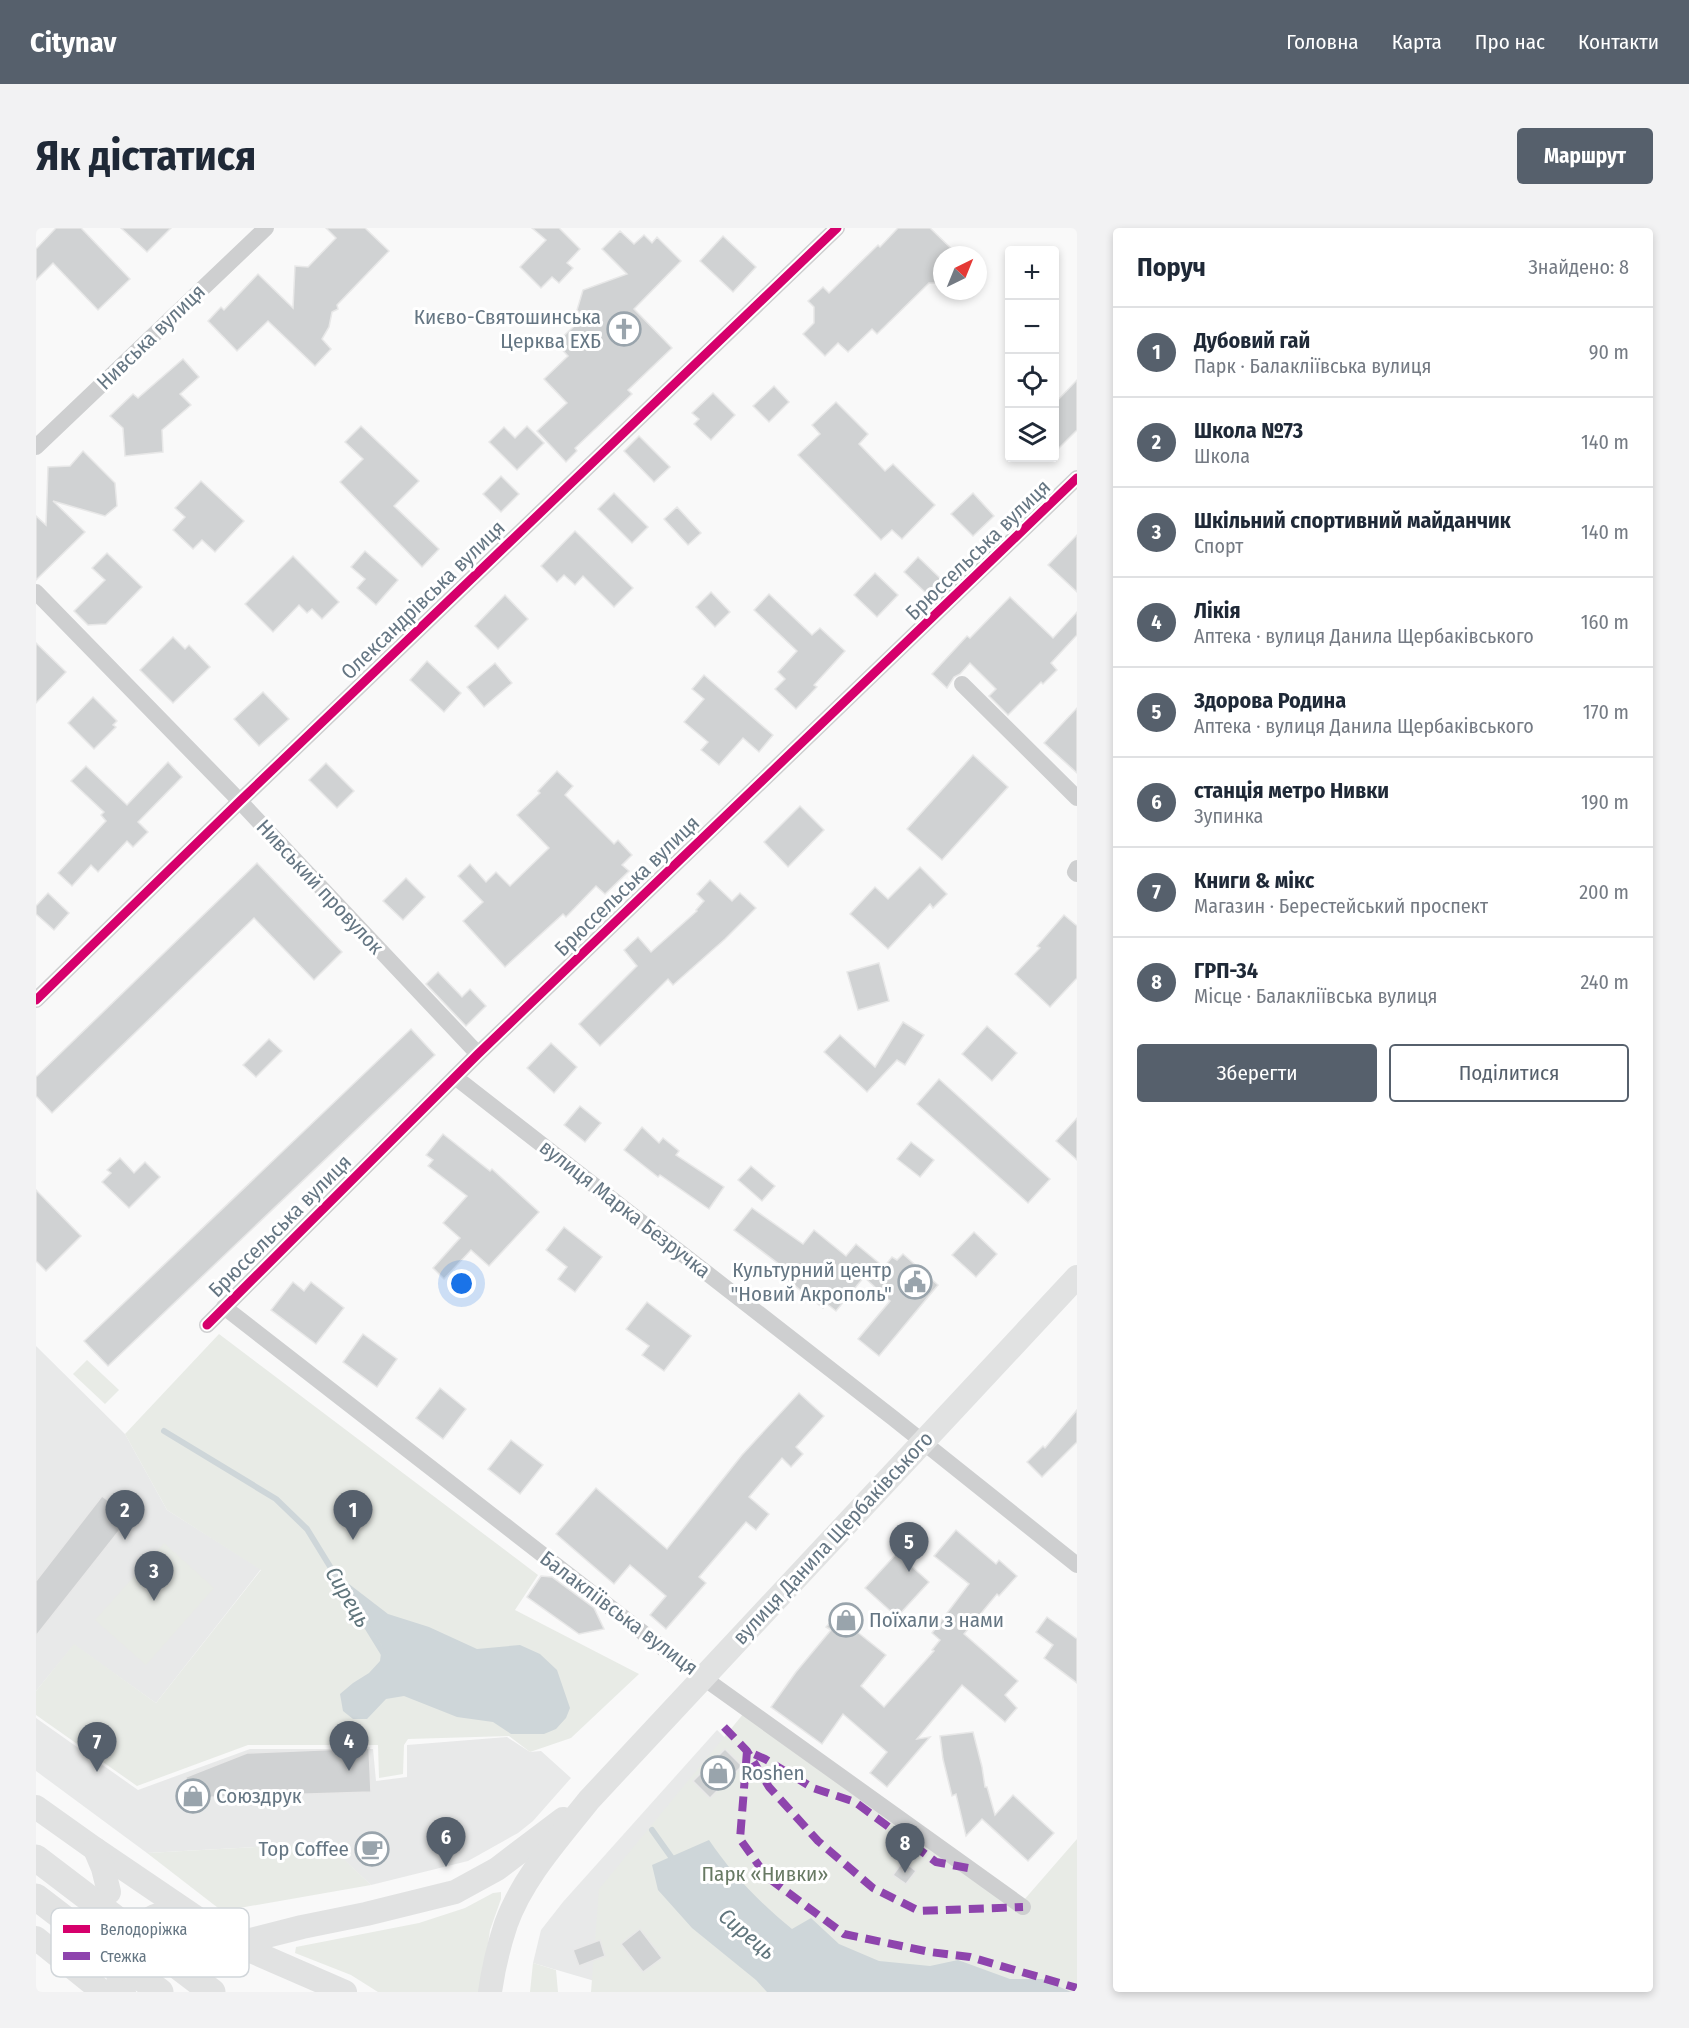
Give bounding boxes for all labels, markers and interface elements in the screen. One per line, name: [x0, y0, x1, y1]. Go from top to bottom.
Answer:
text: Citynav: [30, 26, 116, 59]
text: Головна: [1286, 29, 1359, 55]
text: Карта: [1392, 29, 1442, 55]
text: Про нас: [1475, 29, 1545, 55]
text: Контакти: [1578, 29, 1659, 55]
button: Маршрут: [1517, 128, 1653, 184]
text: Як дістатися: [36, 131, 256, 181]
north arrow: [933, 246, 987, 300]
map controls: [1005, 246, 1059, 462]
button: +: [1005, 246, 1059, 300]
text: Поруч: [1137, 252, 1206, 283]
text: Знайдено: 8: [1528, 255, 1629, 279]
street label: Нивська вулиця: [91, 279, 211, 395]
button: −: [1005, 300, 1059, 354]
place label: Києво-Святошинська Церква ЕХБ: [414, 304, 601, 354]
church icon: Києво-Святошинська Церква ЕХБ: [606, 311, 642, 347]
text: Дубовий гай: [1194, 327, 1310, 354]
text: 1: [1152, 340, 1161, 364]
text: 90 m: [1589, 340, 1629, 364]
button: locate: [1005, 354, 1059, 408]
text: Парк · Балакліївська вулиця: [1194, 354, 1431, 378]
button: layers: [1005, 408, 1059, 462]
text: Школа №73: [1194, 417, 1303, 444]
text: 2: [1152, 430, 1161, 454]
text: 140 m: [1581, 430, 1629, 454]
text: Школа: [1194, 444, 1250, 468]
street label: Брюссельська вулиця: [900, 474, 1056, 626]
text: Шкільний спортивний майданчик: [1194, 507, 1511, 534]
street label: Олександрівська вулиця: [336, 515, 510, 685]
text: 3: [1152, 520, 1161, 544]
text: 140 m: [1581, 520, 1629, 544]
text: Спорт: [1194, 534, 1243, 558]
text: Лікія: [1194, 597, 1241, 624]
text: 4: [1151, 610, 1162, 634]
text: 160 m: [1581, 610, 1629, 634]
text: Аптека · вулиця Данила Щербаківського: [1194, 624, 1534, 648]
text: Здорова Родина: [1194, 687, 1346, 714]
text: 5: [1152, 700, 1161, 724]
text: 170 m: [1583, 700, 1629, 724]
text: Аптека · вулиця Данила Щербаківського: [1194, 714, 1534, 738]
text: станція метро Нивки: [1194, 777, 1389, 804]
text: 6: [1151, 790, 1162, 814]
text: 190 m: [1581, 790, 1629, 814]
text: Зупинка: [1194, 804, 1263, 828]
street label: Брюссельська вулиця: [549, 810, 705, 962]
street label: Нивський провулок: [251, 814, 389, 960]
text: Книги & мікс: [1194, 867, 1314, 894]
text: 7: [1152, 880, 1161, 904]
text: 200 m: [1579, 880, 1629, 904]
text: Магазин · Берестейський проспект: [1194, 894, 1488, 918]
text: ГРП-34: [1194, 957, 1258, 984]
text: 8: [1151, 970, 1162, 994]
text: 240 m: [1580, 970, 1629, 994]
text: Місце · Балакліївська вулиця: [1194, 984, 1438, 1008]
button: Зберегти: [1137, 1044, 1377, 1102]
button: Поділитися: [1389, 1044, 1629, 1102]
street label: вулиця Марка Безручка: [534, 1134, 716, 1284]
street label: Брюссельська вулиця: [203, 1149, 357, 1303]
place label: Культурний центр "Новий Акрополь": [730, 1257, 892, 1307]
public building icon: Культурний центр "Новий Акрополь": [897, 1264, 933, 1300]
your location: [447, 1269, 476, 1298]
street label: вулиця Данила Щербаківського: [727, 1426, 939, 1650]
pin: 2: [106, 1490, 145, 1540]
pin: 1: [334, 1490, 372, 1540]
pin: 5: [890, 1522, 928, 1572]
street label: Балакліївська вулиця: [535, 1545, 703, 1681]
pin: 3: [134, 1552, 174, 1601]
water label: Сирець: [319, 1562, 377, 1632]
shop icon: Поїхали з нами: [828, 1602, 864, 1638]
place label: Поїхали з нами: [869, 1607, 1004, 1633]
pin: 7: [78, 1722, 116, 1772]
pin: 4: [330, 1722, 368, 1771]
shop icon: Roshen: [700, 1755, 736, 1791]
place label: Roshen: [741, 1760, 805, 1786]
shop icon: Союздрук: [175, 1778, 211, 1814]
place label: Союздрук: [216, 1783, 302, 1809]
pin: 6: [426, 1818, 466, 1867]
pin: 8: [886, 1824, 924, 1873]
cafe icon: Top Coffee: [354, 1831, 390, 1867]
place label: Top Coffee: [259, 1836, 349, 1862]
park label: Парк «Нивки»: [701, 1861, 829, 1887]
water label: Сирець: [713, 1902, 781, 1966]
legend: [51, 1908, 249, 1977]
text: Велодоріжка: [100, 1920, 187, 1939]
text: Стежка: [100, 1947, 147, 1966]

